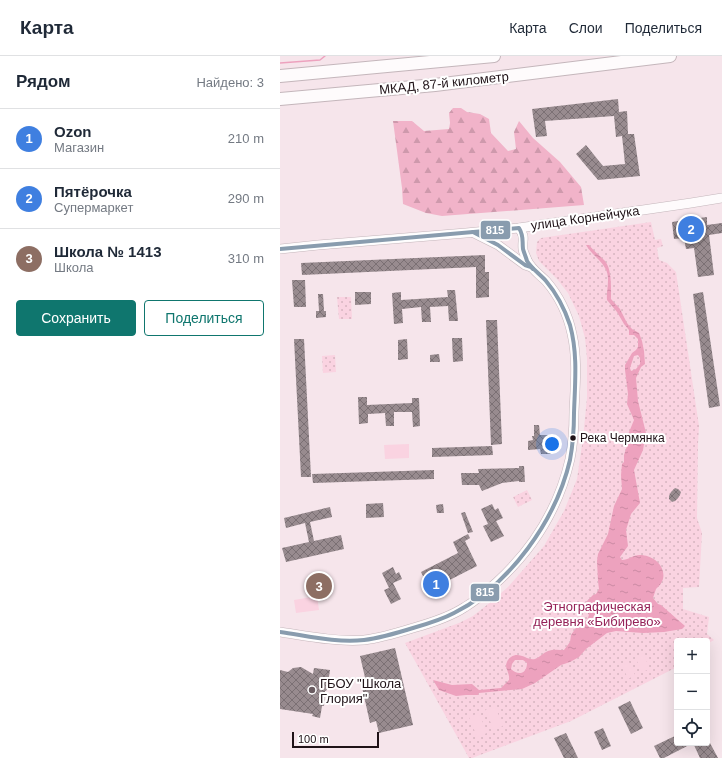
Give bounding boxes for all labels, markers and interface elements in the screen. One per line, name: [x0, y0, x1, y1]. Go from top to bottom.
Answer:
text: Карта: [20, 17, 74, 38]
text: Карта: [509, 20, 547, 36]
text: Слои: [569, 20, 603, 36]
text: Поделиться: [625, 20, 702, 36]
street label: МКАД, 87-й километр: [379, 69, 509, 97]
text: Рядом: [16, 72, 71, 91]
text: Найдено: 3: [196, 75, 264, 90]
text: Ozon: [54, 123, 92, 140]
text: 1: [25, 131, 33, 146]
text: 210 m: [228, 131, 264, 146]
text: Магазин: [54, 140, 104, 155]
text: Пятёрочка: [54, 183, 132, 200]
text: 2: [25, 191, 33, 206]
text: 290 m: [228, 191, 264, 206]
text: Супермаркет: [54, 200, 133, 215]
street label: улица Корнейчука: [530, 203, 641, 233]
pin: 2: [678, 214, 704, 244]
line badge: 815: [480, 220, 511, 240]
text: 815: [486, 224, 504, 236]
text: Школа № 1413: [54, 243, 161, 260]
text: 3: [25, 251, 33, 266]
text: 310 m: [228, 251, 264, 266]
text: Школа: [54, 260, 94, 275]
button: Сохранить: [16, 300, 136, 336]
button: Поделиться: [144, 300, 264, 336]
place label: Река Чермянка: [580, 431, 665, 445]
marker: Река Чермянка: [568, 433, 578, 443]
your location: [542, 434, 562, 454]
pin: 1: [423, 569, 449, 599]
pin: 3: [306, 571, 332, 601]
line badge: 815: [470, 583, 500, 602]
text: 815: [476, 586, 494, 598]
park label: Этнографическая деревня «Бибирево»: [533, 599, 661, 629]
map controls: [674, 638, 710, 746]
button: +: [674, 638, 710, 674]
button: −: [674, 674, 710, 710]
place label: ГБОУ "Школа Глория": [320, 676, 402, 706]
marker: ГБОУ "Школа Глория": [307, 685, 317, 695]
button: locate: [674, 710, 710, 746]
scale bar: [292, 730, 379, 749]
text: 100 m: [298, 733, 329, 745]

